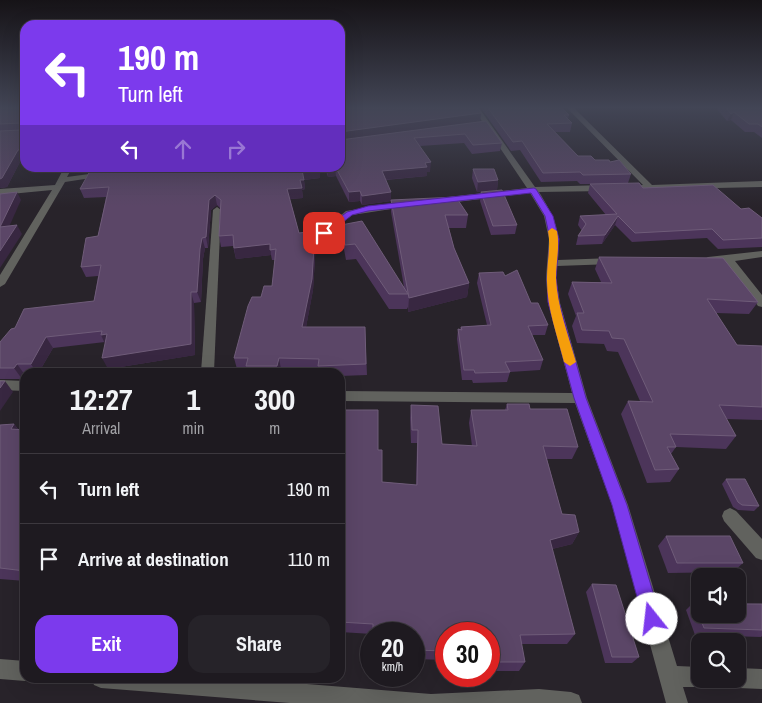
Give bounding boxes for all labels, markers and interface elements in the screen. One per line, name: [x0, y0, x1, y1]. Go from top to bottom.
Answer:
text: 190 m: [118, 34, 199, 81]
icon: left: [35, 40, 100, 105]
text: Turn left: [118, 79, 183, 109]
icon: left: [116, 135, 144, 163]
icon: ahead: [169, 135, 197, 163]
icon: right: [222, 135, 250, 163]
pin: [303, 212, 345, 254]
icon: arrive: [310, 219, 338, 247]
text: 12:27: [70, 379, 133, 419]
text: 1: [187, 379, 200, 419]
text: 300: [254, 379, 295, 419]
text: Arrival: [82, 417, 120, 439]
text: min: [182, 417, 204, 439]
text: m: [269, 417, 280, 439]
icon: left: [35, 475, 63, 503]
text: Turn left: [78, 476, 139, 502]
text: 190 m: [287, 476, 330, 502]
icon: arrive: [35, 545, 63, 573]
text: Arrive at destination: [78, 546, 229, 572]
text: 110 m: [288, 546, 330, 572]
map controls: [691, 568, 746, 688]
button: sound: [691, 568, 746, 623]
position arrow: [625, 592, 677, 644]
button: Exit: [35, 615, 178, 673]
button: Share: [188, 615, 330, 673]
speed limit sign: 30: [435, 622, 500, 687]
text: 20: [381, 631, 404, 665]
button: search: [691, 633, 746, 688]
text: km/h: [382, 659, 403, 675]

